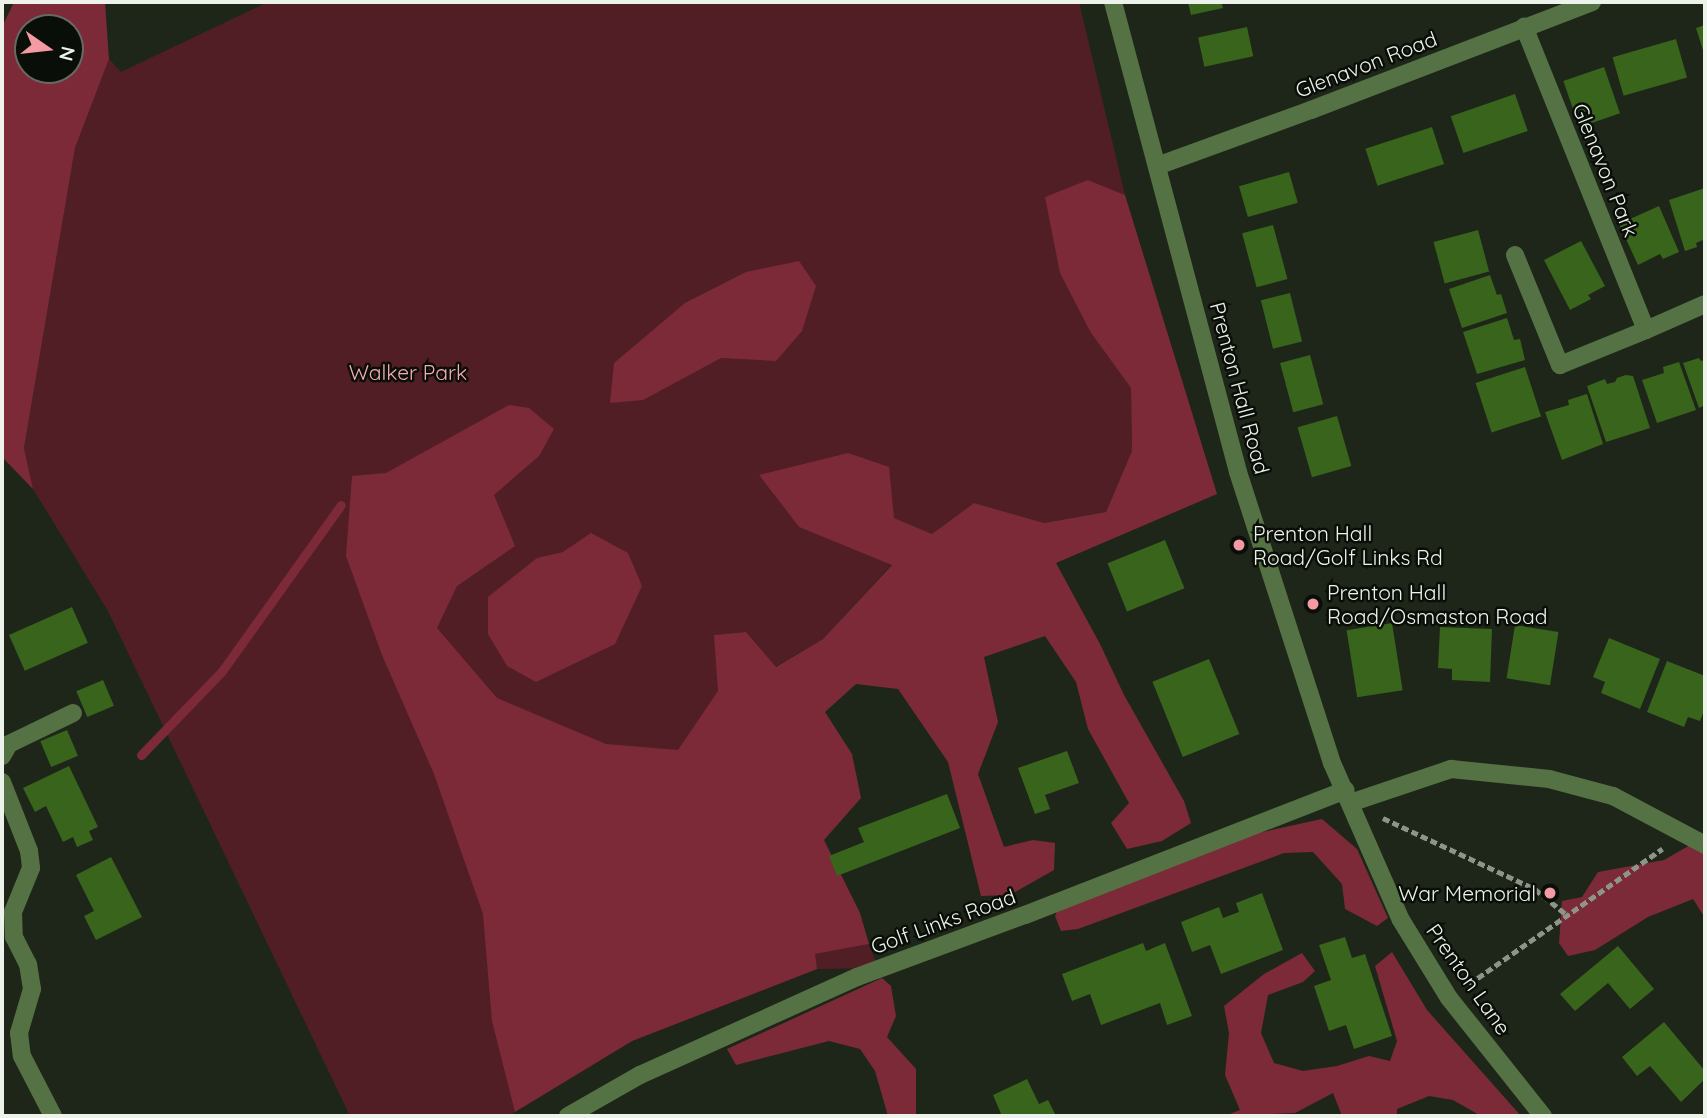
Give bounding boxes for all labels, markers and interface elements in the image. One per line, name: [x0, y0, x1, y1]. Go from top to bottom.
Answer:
north arrow: [14, 14, 84, 84]
street label: Glenavon Road: [1292, 25, 1440, 103]
text: N: [54, 44, 81, 63]
street label: Glenavon Park: [1568, 100, 1644, 240]
street label: Prenton Hall Road: [1205, 299, 1275, 477]
park label: Walker Park: [349, 359, 467, 385]
place label: Prenton Hall Road/Golf Links Rd: [1253, 520, 1443, 570]
marker: Prenton Hall Road/Golf Links Rd: [1231, 537, 1247, 553]
place label: Prenton Hall Road/Osmaston Road: [1327, 579, 1547, 629]
marker: Prenton Hall Road/Osmaston Road: [1305, 596, 1321, 612]
place label: War Memorial: [1398, 880, 1536, 906]
street label: Golf Links Road: [867, 883, 1019, 959]
marker: War Memorial: [1542, 885, 1558, 901]
street label: Prenton Lane: [1422, 919, 1516, 1039]

